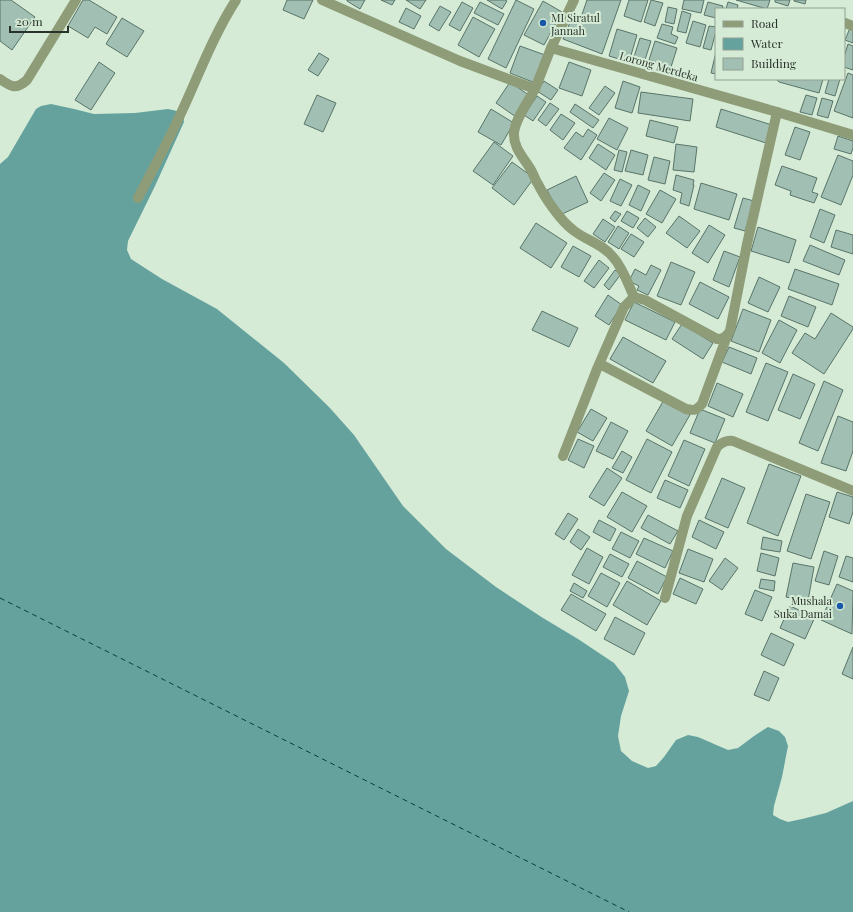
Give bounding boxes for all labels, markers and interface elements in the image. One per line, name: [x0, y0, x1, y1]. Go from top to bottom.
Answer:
scale bar: [10, 8, 68, 34]
legend: [715, 8, 845, 80]
place label: MI Siratul Jannah: [550, 10, 600, 38]
text: 20 m: [16, 13, 43, 29]
text: Road: [751, 15, 778, 31]
marker: MI Siratul Jannah: [538, 18, 548, 28]
text: Water: [750, 35, 784, 51]
street label: Lorong Merdeka: [618, 48, 701, 85]
text: Building: [751, 55, 797, 71]
place label: Mushala Suka Damai: [774, 593, 833, 621]
marker: Mushala Suka Damai: [835, 601, 845, 611]

